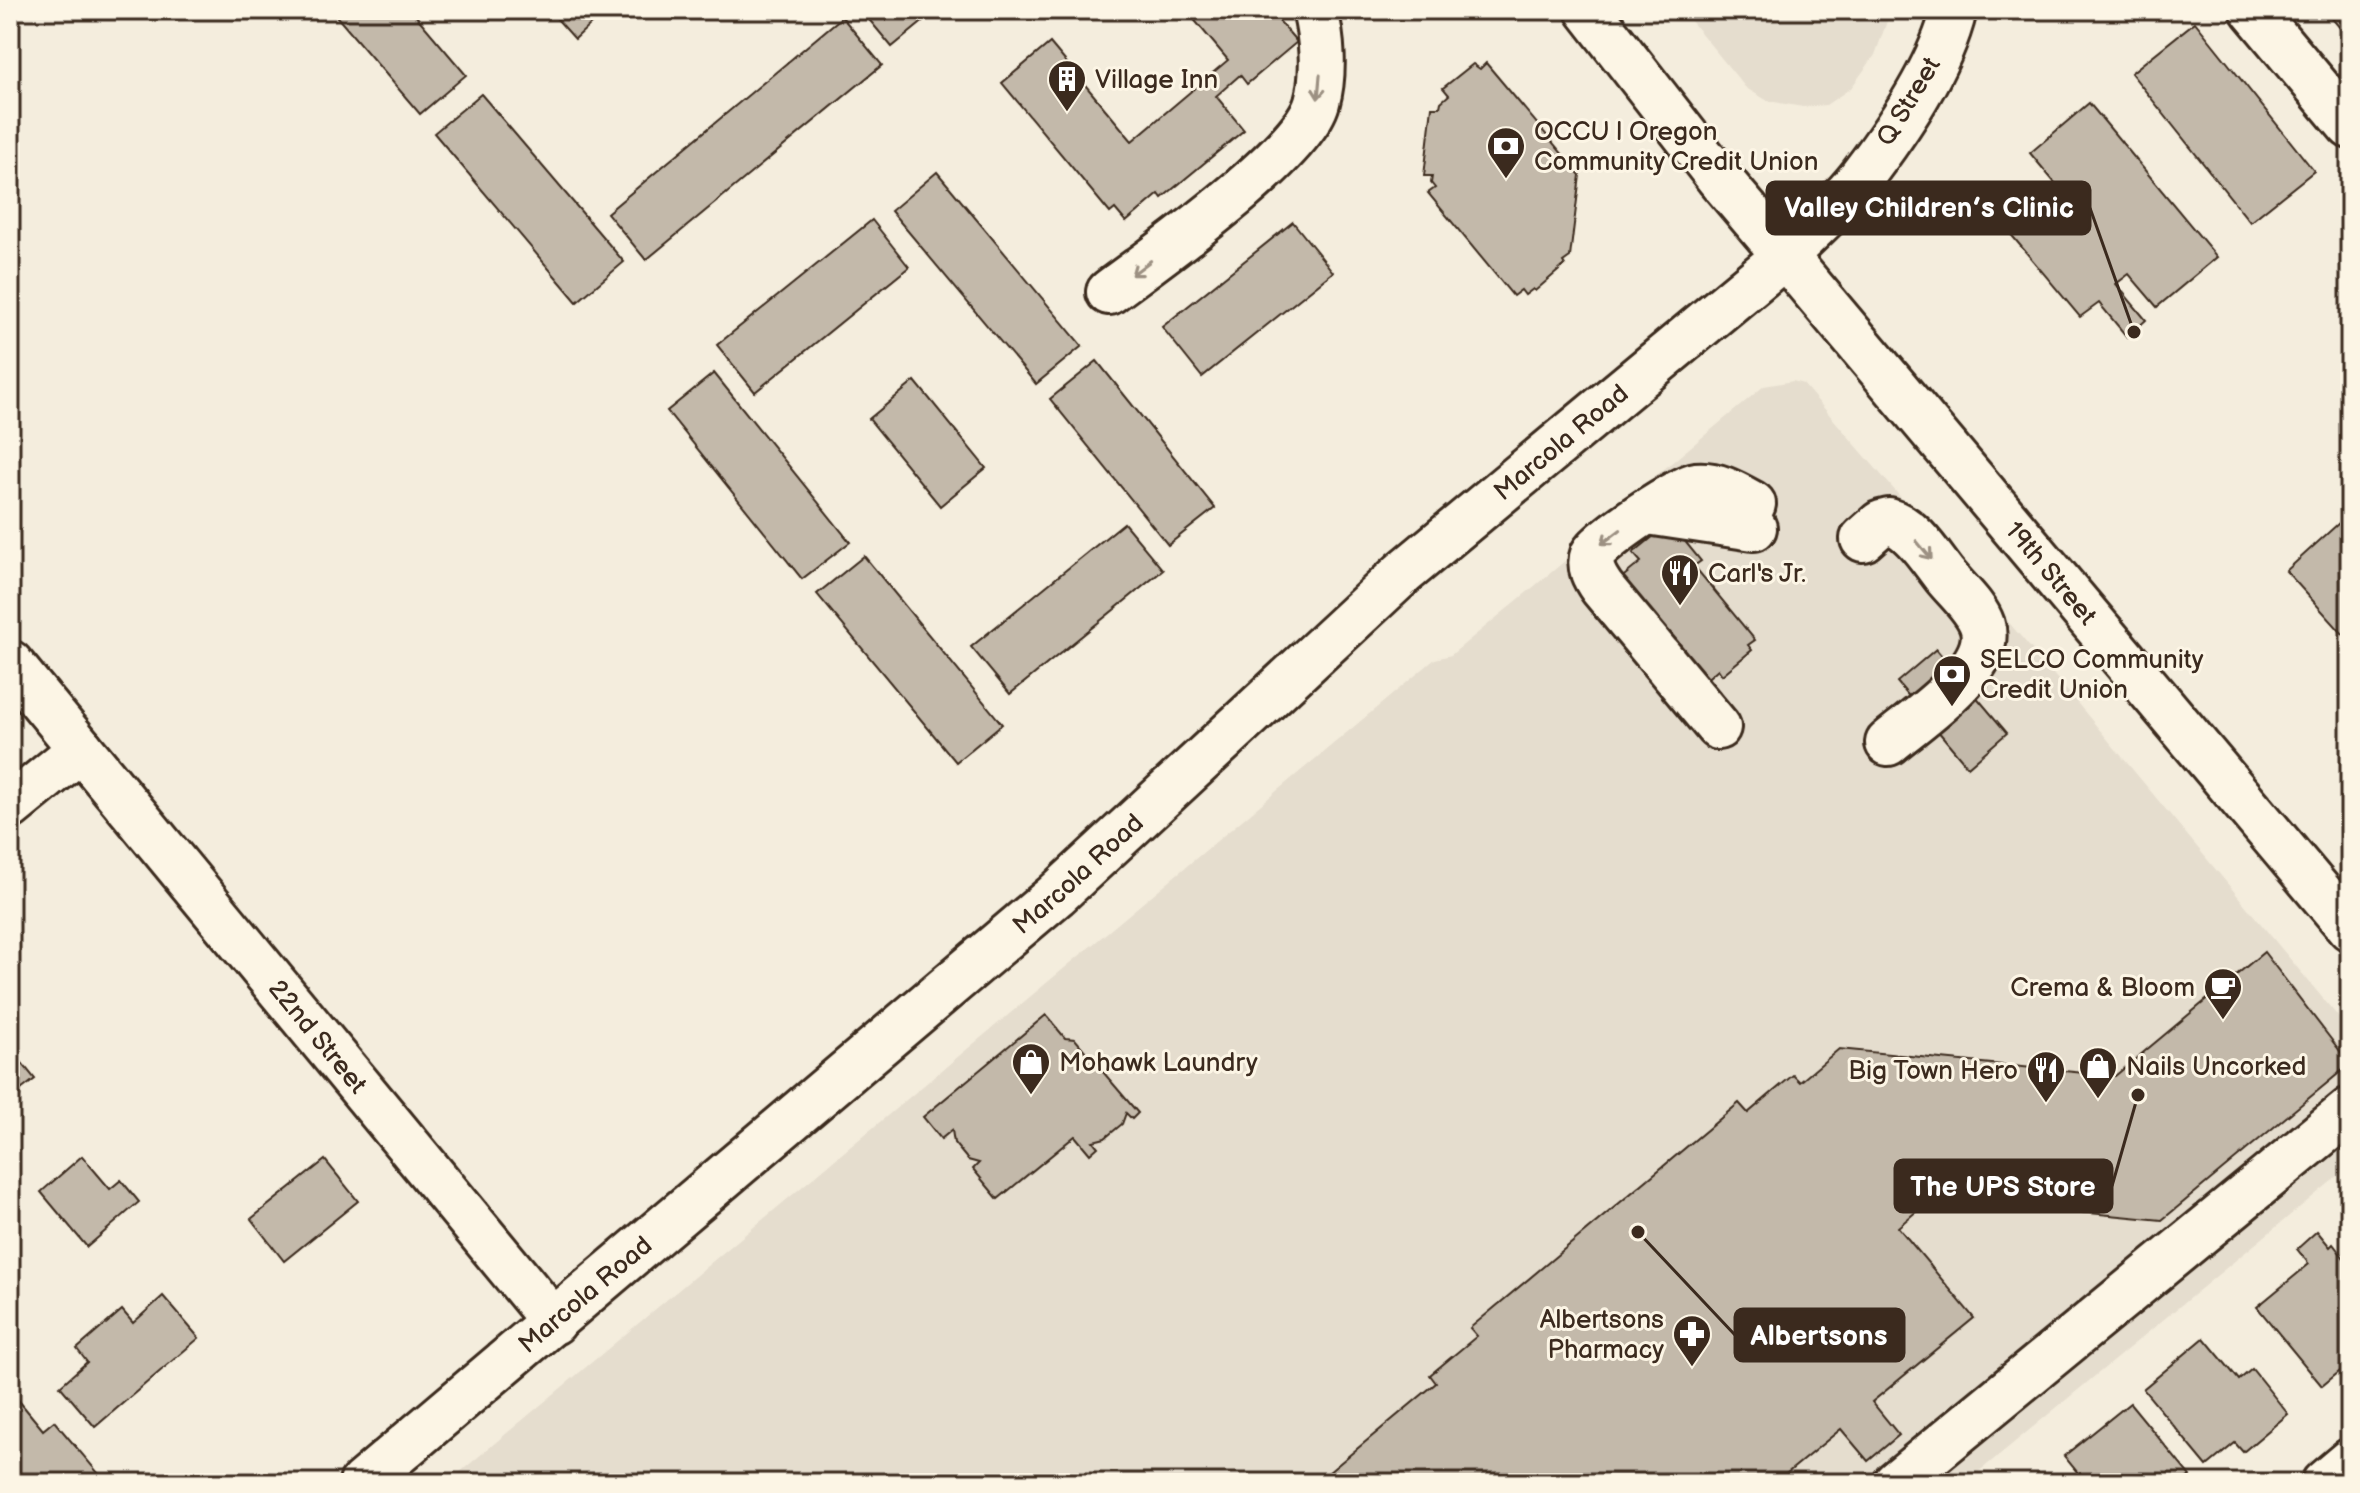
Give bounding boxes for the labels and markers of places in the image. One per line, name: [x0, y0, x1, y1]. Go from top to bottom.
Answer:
building icon: Village Inn: [1046, 58, 1088, 113]
place label: Village Inn: [1095, 65, 1218, 96]
place label: OCCU | Oregon Community Credit Union: [1534, 117, 1818, 178]
bank icon: OCCU | Oregon Community Credit Union: [1485, 125, 1527, 180]
callout: Valley Children’s Clinic: [1767, 182, 2090, 234]
restaurant icon: Carl's Jr.: [1659, 552, 1701, 607]
place label: Carl's Jr.: [1708, 559, 1806, 590]
place label: SELCO Community Credit Union: [1980, 645, 2204, 706]
bank icon: SELCO Community Credit Union: [1931, 653, 1973, 708]
cafe icon: Crema & Bloom: [2202, 966, 2244, 1021]
place label: Crema & Bloom: [2010, 973, 2195, 1004]
shop icon: Mohawk Laundry: [1010, 1041, 1052, 1096]
shop icon: Nails Uncorked: [2077, 1045, 2119, 1100]
place label: Mohawk Laundry: [1059, 1048, 1258, 1079]
restaurant icon: Big Town Hero: [2025, 1049, 2067, 1104]
place label: Nails Uncorked: [2126, 1052, 2306, 1083]
place label: Big Town Hero: [1848, 1056, 2018, 1087]
callout: The UPS Store: [1895, 1160, 2112, 1212]
place label: Albertsons Pharmacy: [1540, 1305, 1664, 1366]
callout: Albertsons: [1735, 1309, 1904, 1361]
pharmacy icon: Albertsons Pharmacy: [1671, 1313, 1713, 1368]

